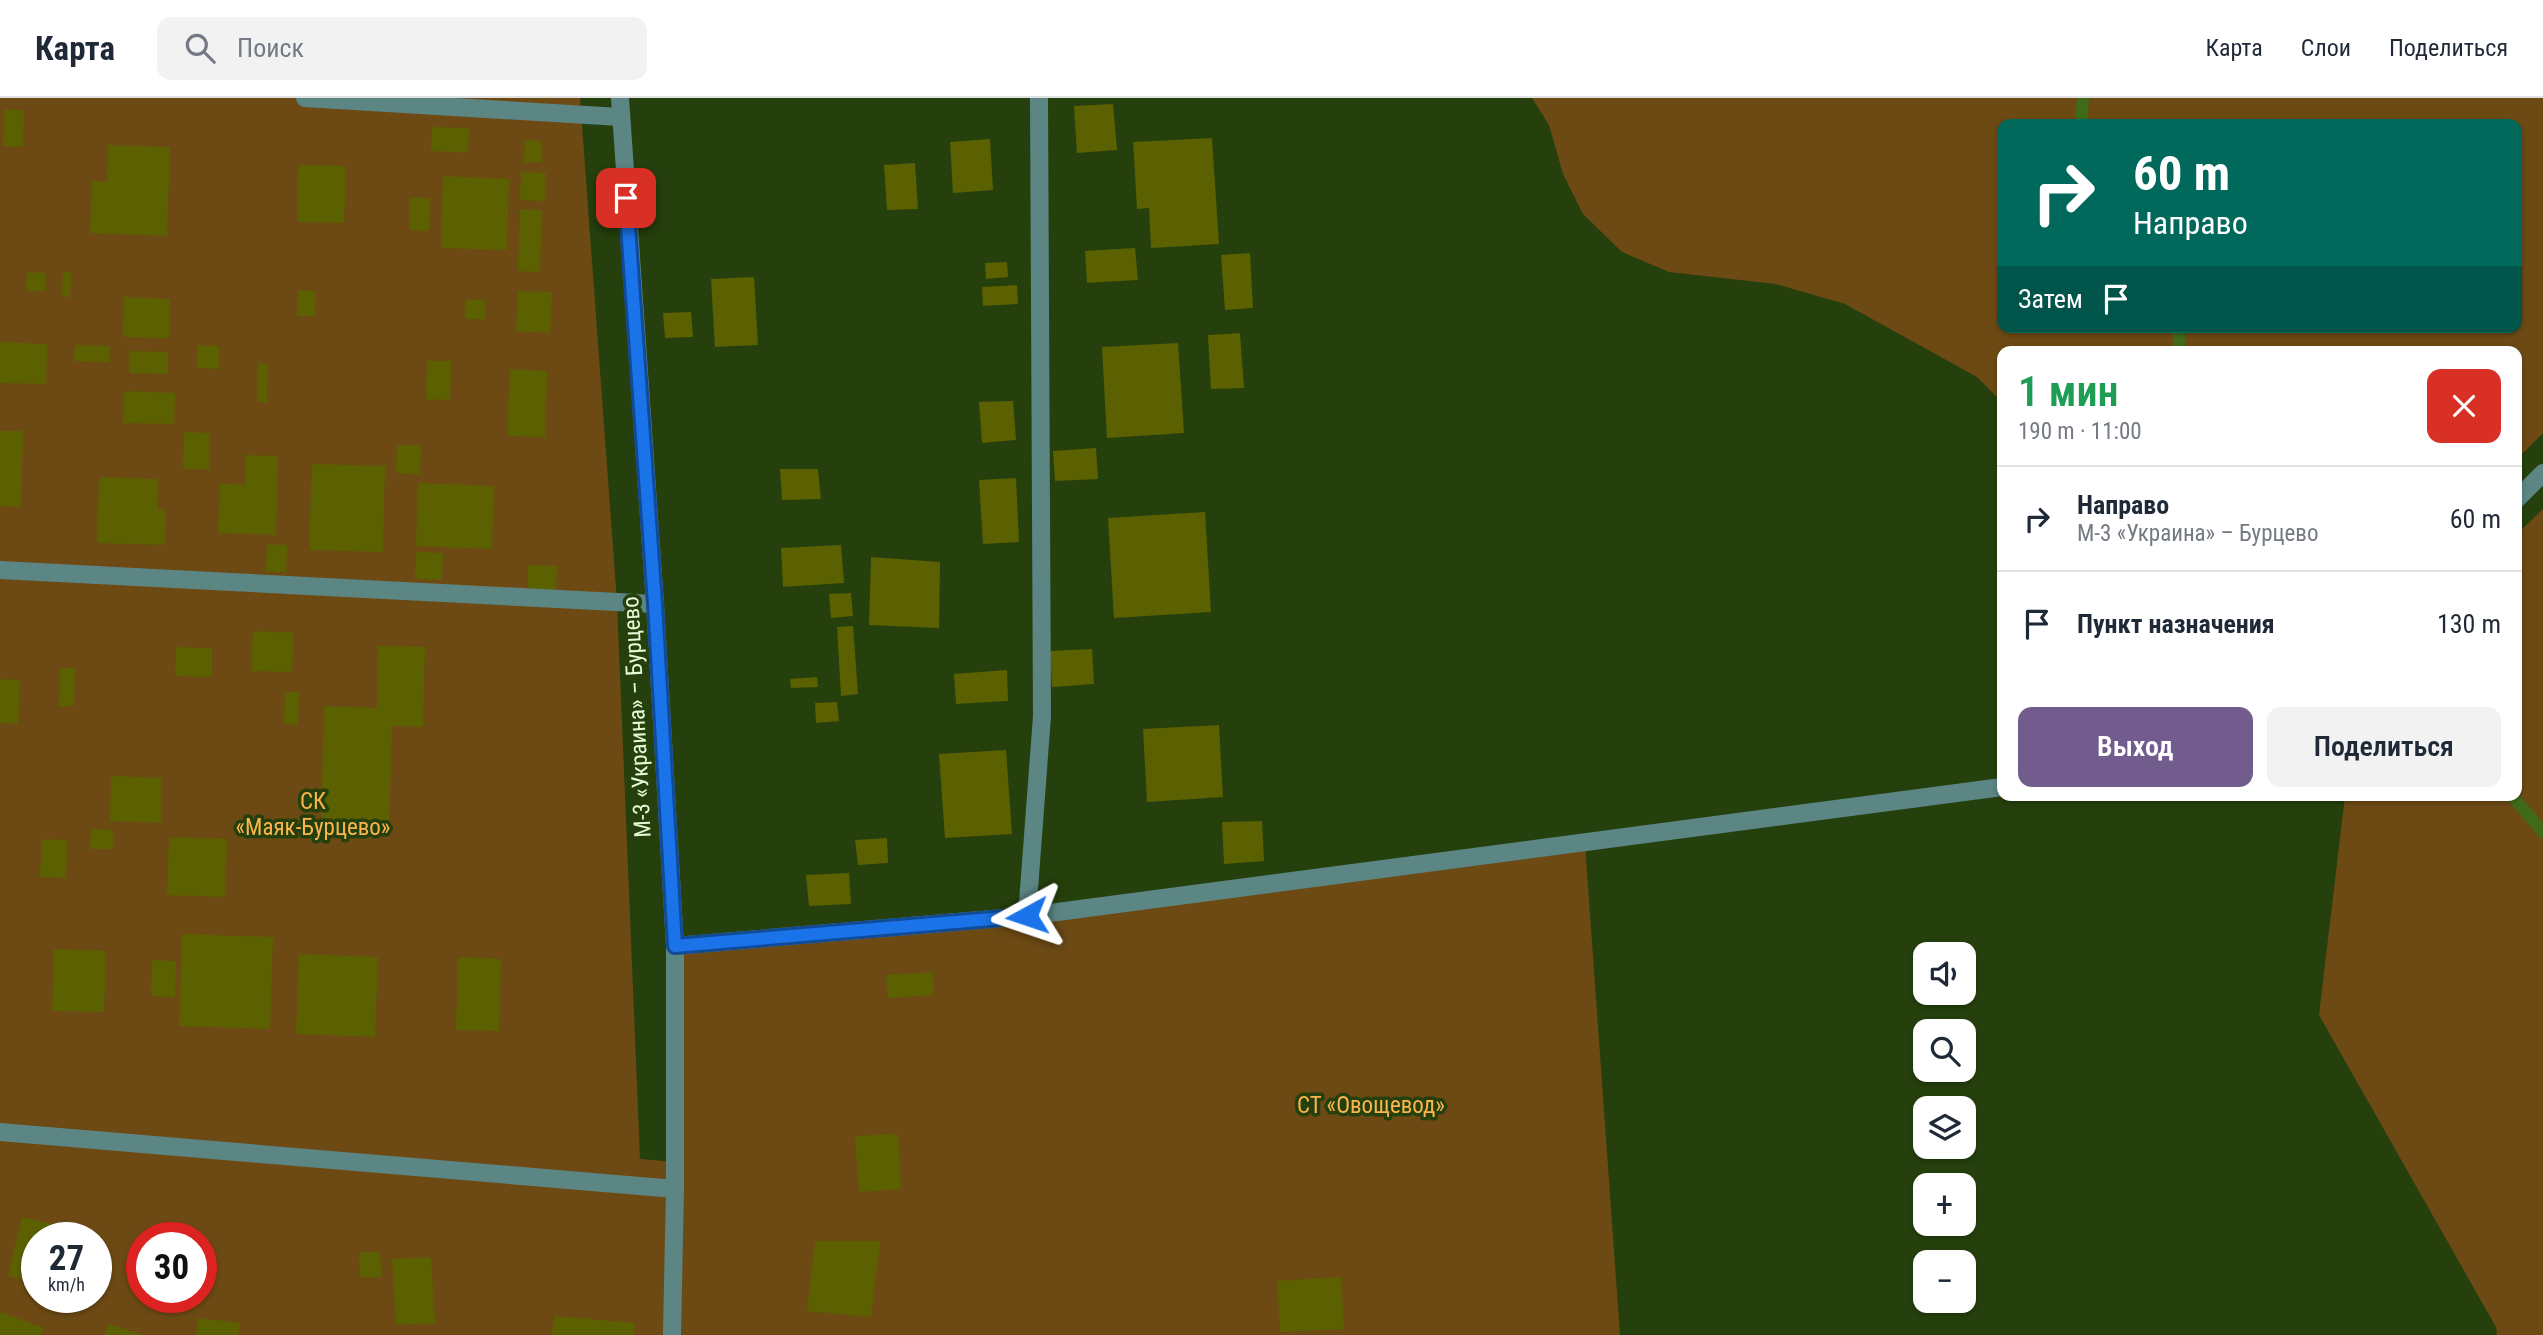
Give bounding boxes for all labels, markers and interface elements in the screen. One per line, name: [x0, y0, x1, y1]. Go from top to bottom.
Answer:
search box: [157, 17, 647, 80]
text: Карта: [35, 29, 115, 68]
icon: search: [181, 29, 219, 67]
text: Поиск: [237, 33, 304, 63]
text: Карта: [2205, 34, 2263, 62]
text: Слои: [2301, 34, 2351, 62]
text: Поделиться: [2389, 34, 2508, 62]
text: 60 m: [2133, 145, 2230, 202]
icon: right: [2018, 147, 2109, 238]
pin: [596, 168, 656, 228]
icon: arrive: [607, 179, 645, 217]
text: Направо: [2133, 204, 2248, 242]
icon: arrive: [2097, 280, 2135, 318]
text: Затем: [2018, 284, 2083, 314]
text: 1 мин: [2018, 367, 2119, 416]
button: close: [2427, 369, 2501, 443]
text: 190 m · 11:00: [2018, 418, 2142, 445]
text: Направо: [2077, 490, 2169, 520]
icon: right: [2018, 500, 2056, 538]
text: 60 m: [2450, 504, 2501, 534]
text: М-3 «Украина» – Бурцево: [2077, 520, 2319, 547]
street label: М-3 «Украина» – Бурцево: [617, 596, 657, 838]
icon: arrive: [2018, 605, 2056, 643]
text: Пункт назначения: [2077, 609, 2275, 639]
text: 130 m: [2437, 609, 2501, 639]
button: Выход: [2018, 707, 2253, 787]
button: Поделиться: [2267, 707, 2501, 787]
park label: СК «Маяк-Бурцево»: [235, 788, 391, 841]
position arrow: [990, 879, 1064, 953]
map controls: [1913, 942, 1976, 1313]
button: sound: [1913, 942, 1976, 1005]
button: search: [1913, 1019, 1976, 1082]
park label: СТ «Овощевод»: [1297, 1092, 1445, 1119]
button: layers: [1913, 1096, 1976, 1159]
button: +: [1913, 1173, 1976, 1236]
speed limit sign: 30: [126, 1222, 217, 1313]
text: 27: [49, 1238, 84, 1279]
button: −: [1913, 1250, 1976, 1313]
text: km/h: [48, 1274, 85, 1295]

